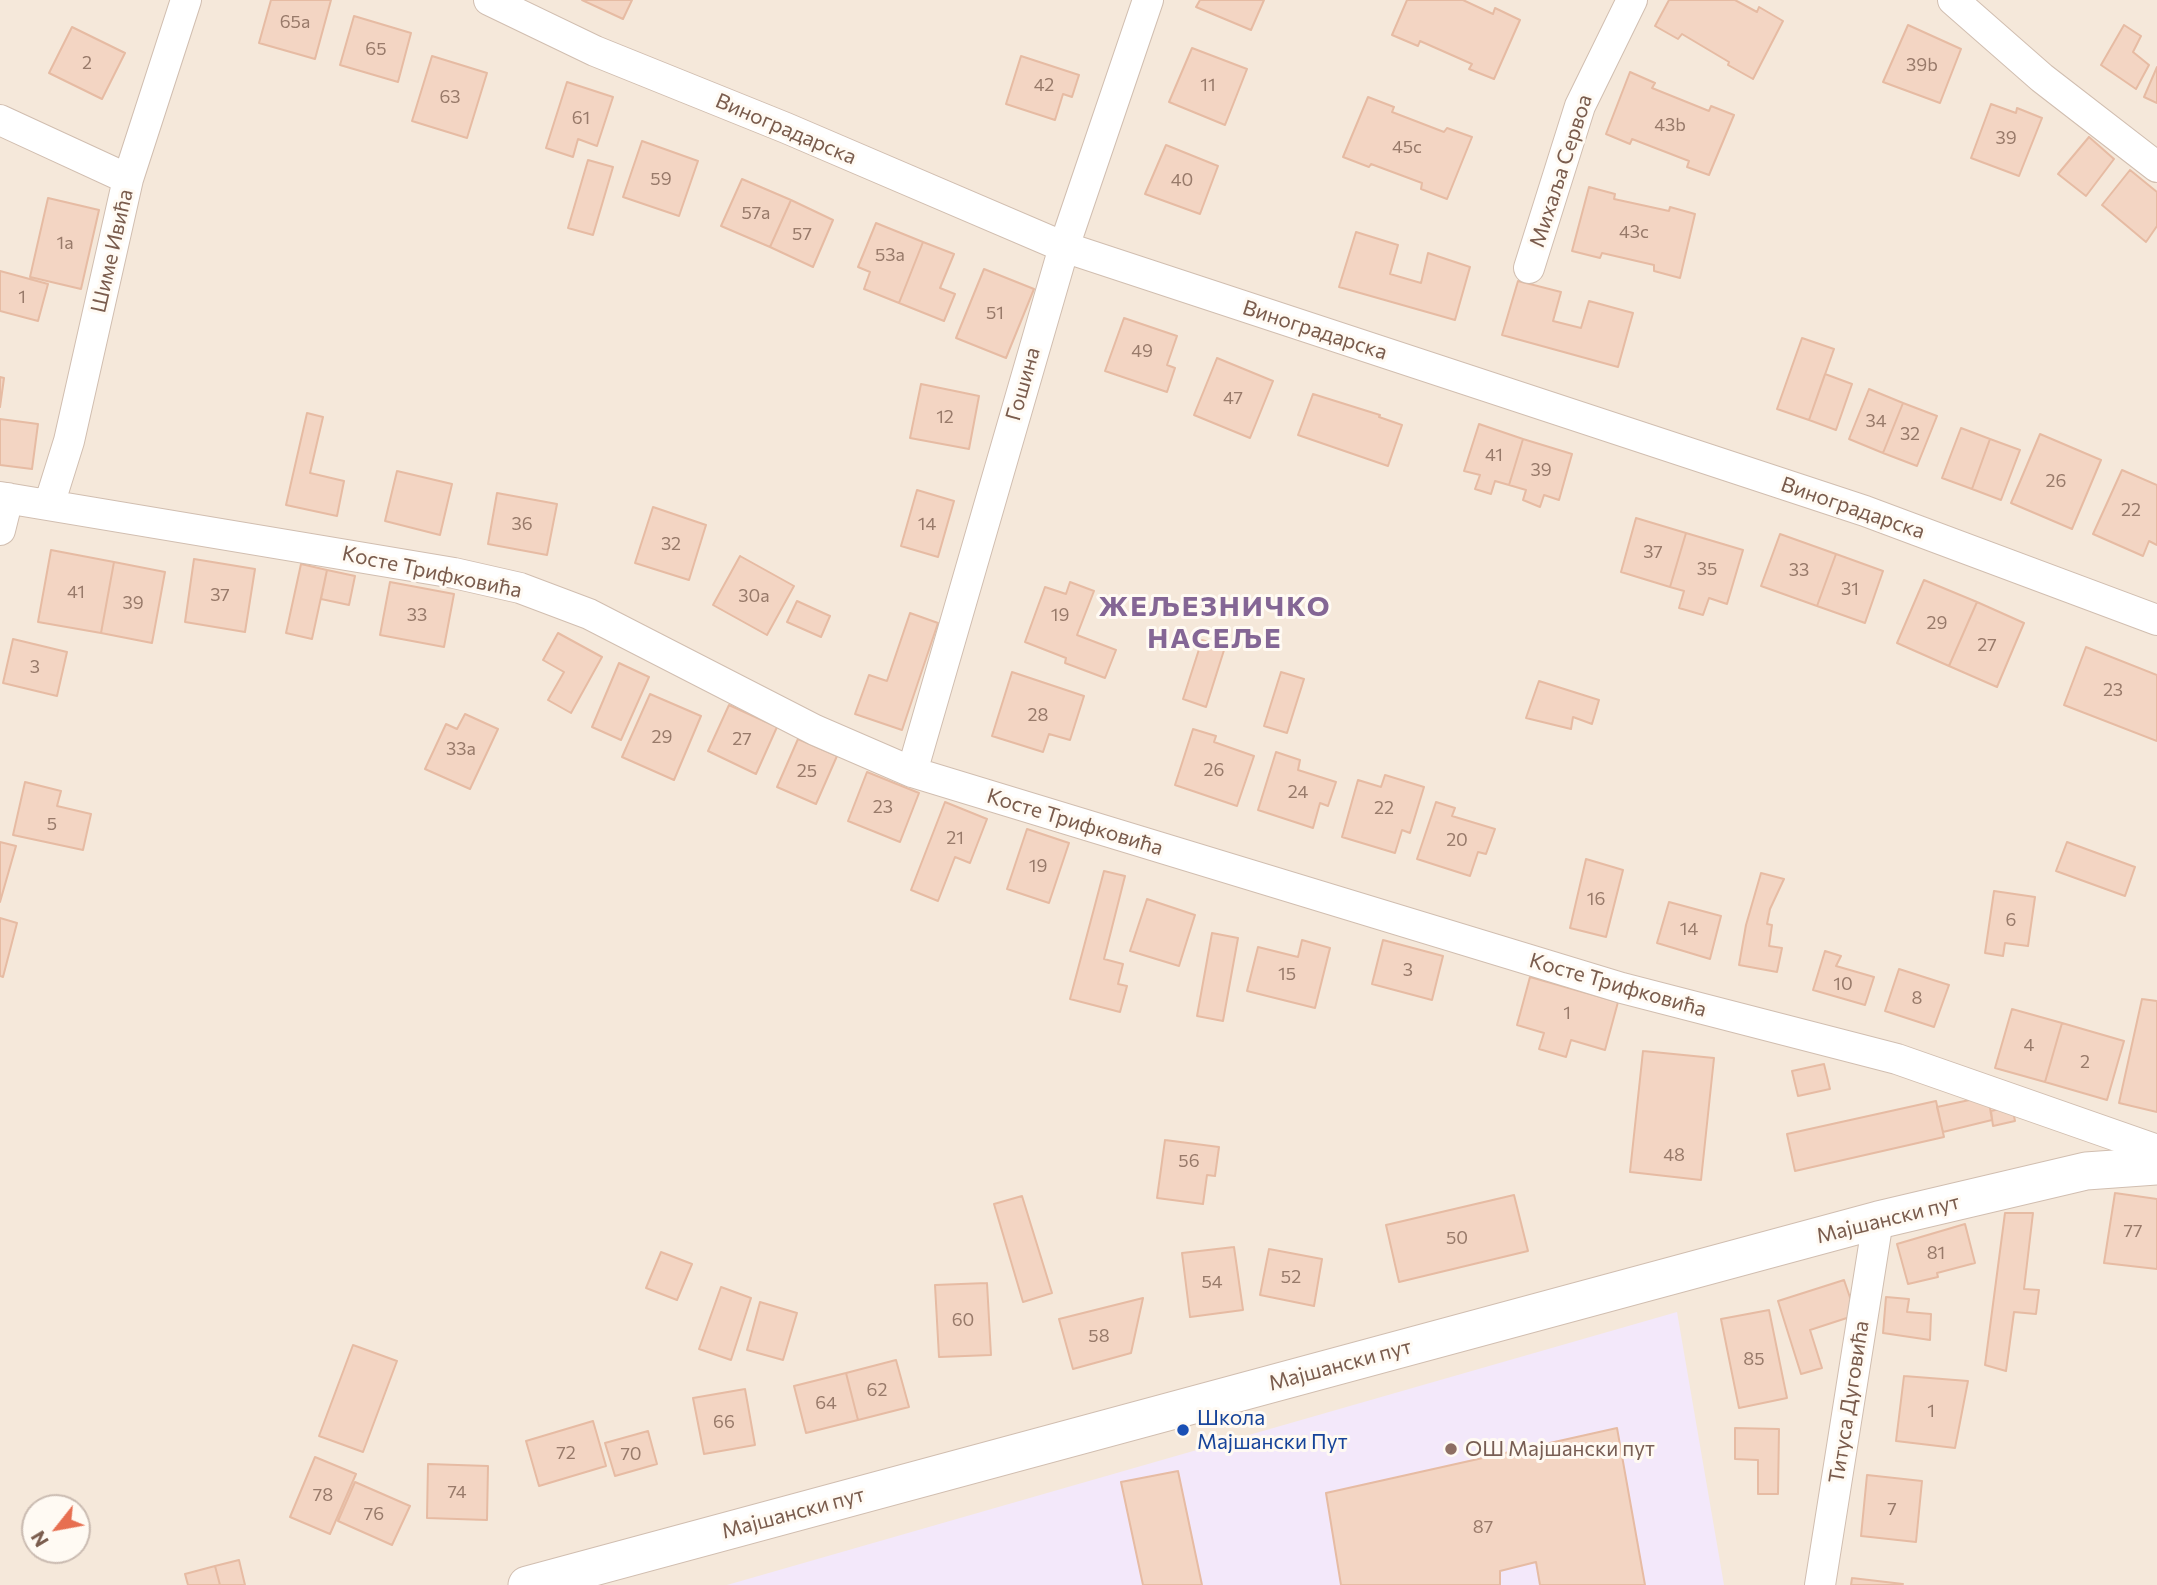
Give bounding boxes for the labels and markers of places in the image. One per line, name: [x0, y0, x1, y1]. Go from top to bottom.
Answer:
place label: Школа Мајшански Пут: [1197, 1405, 1348, 1455]
marker: Школа Мајшански Пут: [1175, 1422, 1191, 1438]
place label: ОШ Мајшански пут: [1465, 1436, 1655, 1462]
marker: ОШ Мајшански пут: [1443, 1441, 1459, 1457]

